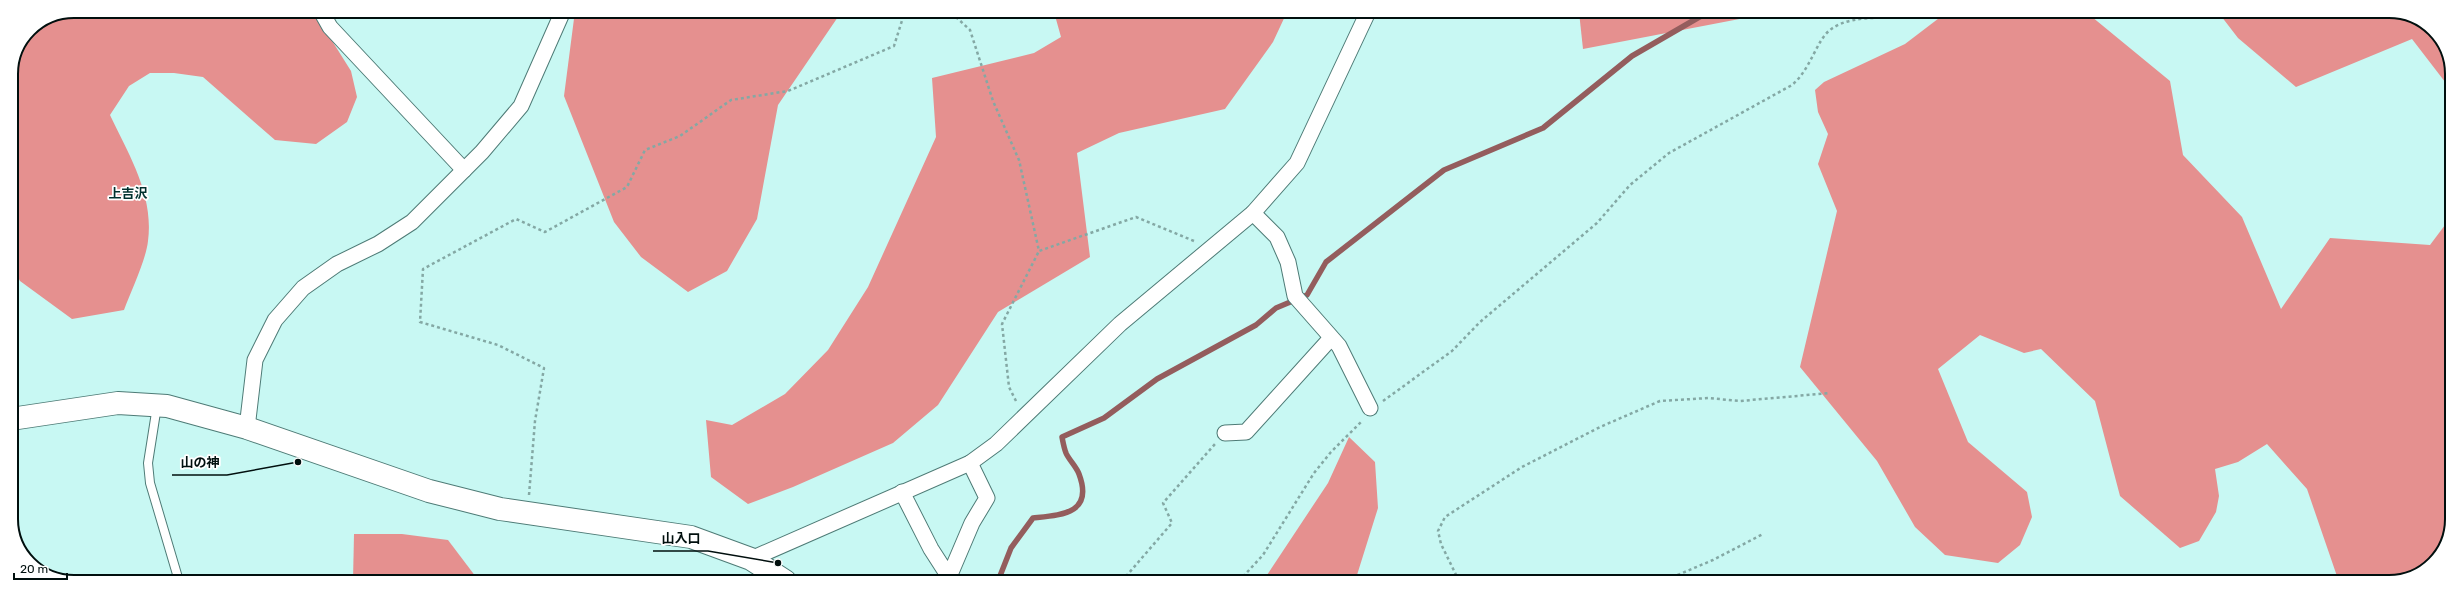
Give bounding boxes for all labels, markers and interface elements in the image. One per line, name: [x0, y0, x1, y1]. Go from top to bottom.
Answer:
district label: 上吉沢: [108, 186, 148, 201]
callout: 山の神: [172, 450, 227, 475]
text: 山の神: [180, 455, 220, 470]
callout: 山入口: [653, 526, 708, 551]
text: 山入口: [661, 531, 701, 546]
scale bar: [14, 555, 67, 581]
text: 20 m: [20, 562, 48, 576]

